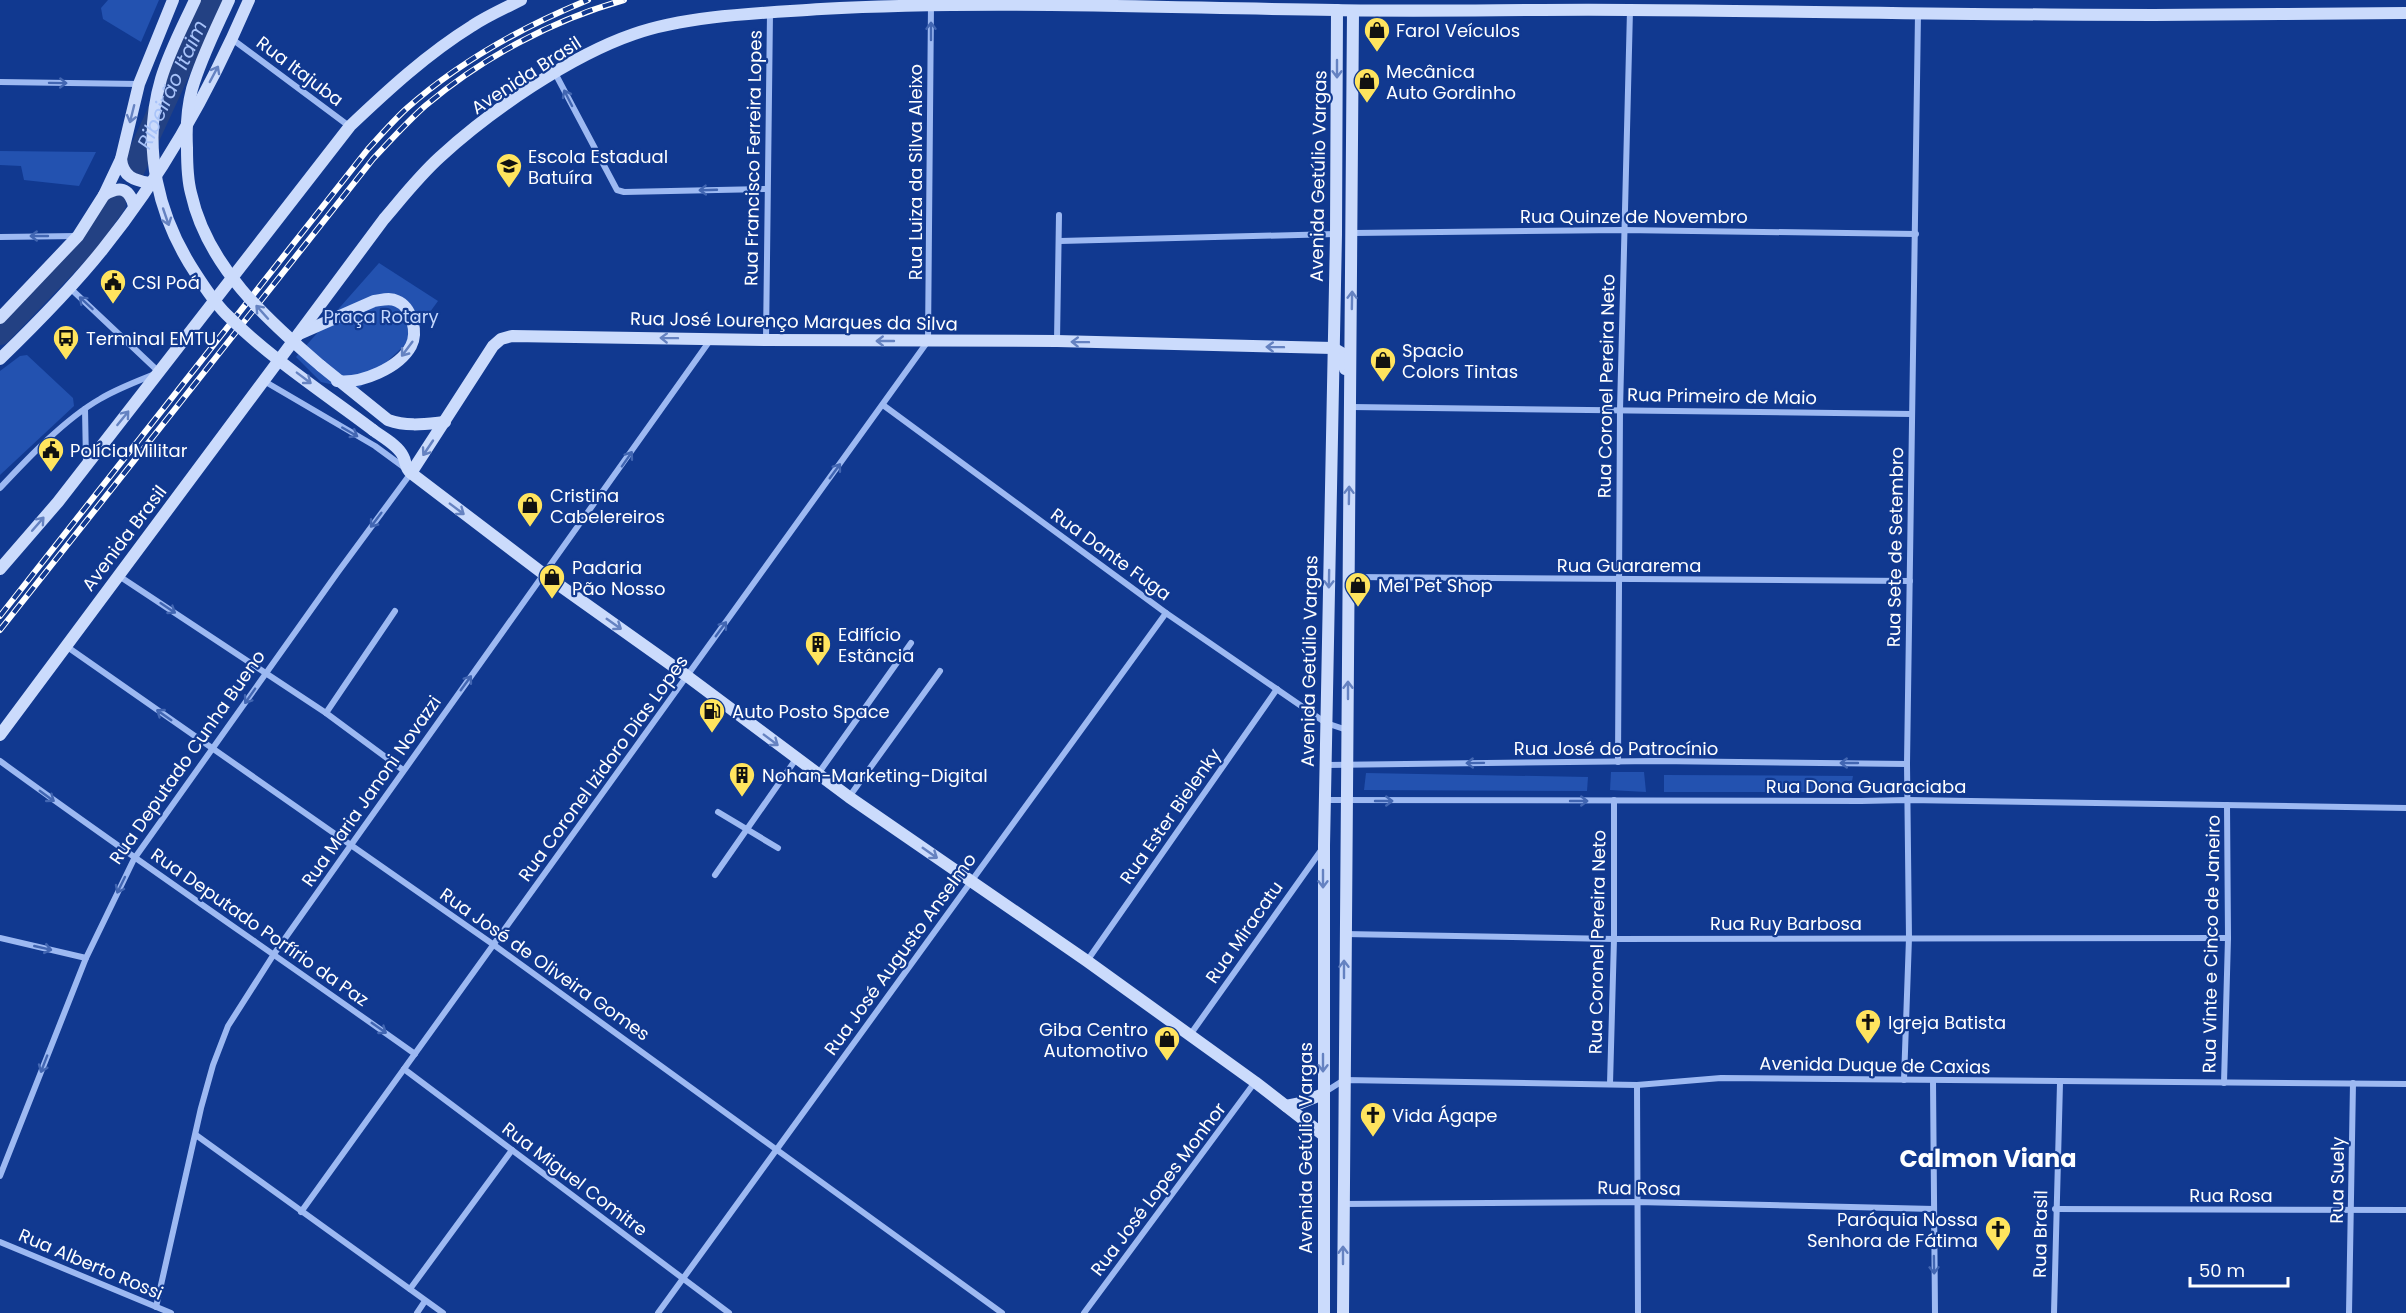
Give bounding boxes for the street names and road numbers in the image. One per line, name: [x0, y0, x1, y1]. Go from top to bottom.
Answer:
street label: Rua Itajuba: [251, 30, 349, 112]
street label: Avenida Brasil: [466, 30, 586, 120]
street label: Rua Francisco Ferreira Lopes: [738, 30, 768, 286]
street label: Rua Luiza da Silva Aleixo: [903, 64, 928, 280]
street label: Avenida Getúlio Vargas: [1304, 70, 1332, 282]
street label: Rua Quinze de Novembro: [1520, 204, 1748, 229]
street label: Rua Coronel Pereira Neto: [1592, 274, 1620, 498]
street label: Rua José Lourenço Marques da Silva: [630, 306, 958, 336]
street label: Rua Primeiro de Maio: [1627, 382, 1817, 410]
street label: Rua Sete de Setembro: [1881, 447, 1909, 647]
street label: Avenida Brasil: [76, 480, 172, 596]
street label: Rua Dante Fuga: [1046, 502, 1176, 606]
street label: Rua Guararema: [1557, 553, 1701, 578]
street label: Avenida Getúlio Vargas: [1295, 555, 1323, 767]
street label: Rua Deputado Cunha Bueno: [103, 645, 271, 869]
street label: Rua Coronel Izidoro Dias Lopes: [512, 650, 694, 886]
street label: Rua Maria Janoni Novazzi: [295, 690, 447, 892]
street label: Rua José do Patrocínio: [1514, 736, 1718, 761]
street label: Rua Ester Bielenky: [1114, 743, 1226, 889]
street label: Rua Dona Guaraciaba: [1766, 774, 1966, 799]
street label: Rua Vinte e Cinco de Janeiro: [2196, 815, 2226, 1073]
street label: Rua Coronel Pereira Neto: [1583, 830, 1611, 1054]
street label: Rua Deputado Porfírio da Paz: [146, 842, 374, 1012]
street label: Rua José Augusto Anselmo: [818, 848, 982, 1060]
street label: Rua Miracatu: [1200, 876, 1288, 988]
street label: Rua José de Oliveira Gomes: [435, 882, 655, 1046]
street label: Rua Ruy Barbosa: [1710, 911, 1862, 936]
street label: Avenida Getúlio Vargas: [1293, 1042, 1318, 1254]
street label: Avenida Duque de Caxias: [1759, 1050, 1991, 1080]
street label: Rua José Lopes Monhor: [1085, 1097, 1232, 1281]
street label: Rua Miguel Comitre: [497, 1116, 653, 1242]
street label: Rua Suely: [2324, 1136, 2350, 1224]
street label: Rua Rosa: [1597, 1175, 1681, 1201]
street label: Rua Rosa: [2189, 1183, 2273, 1208]
street label: Rua Brasil: [2027, 1190, 2053, 1278]
street label: Rua Alberto Rossi: [15, 1222, 167, 1306]

